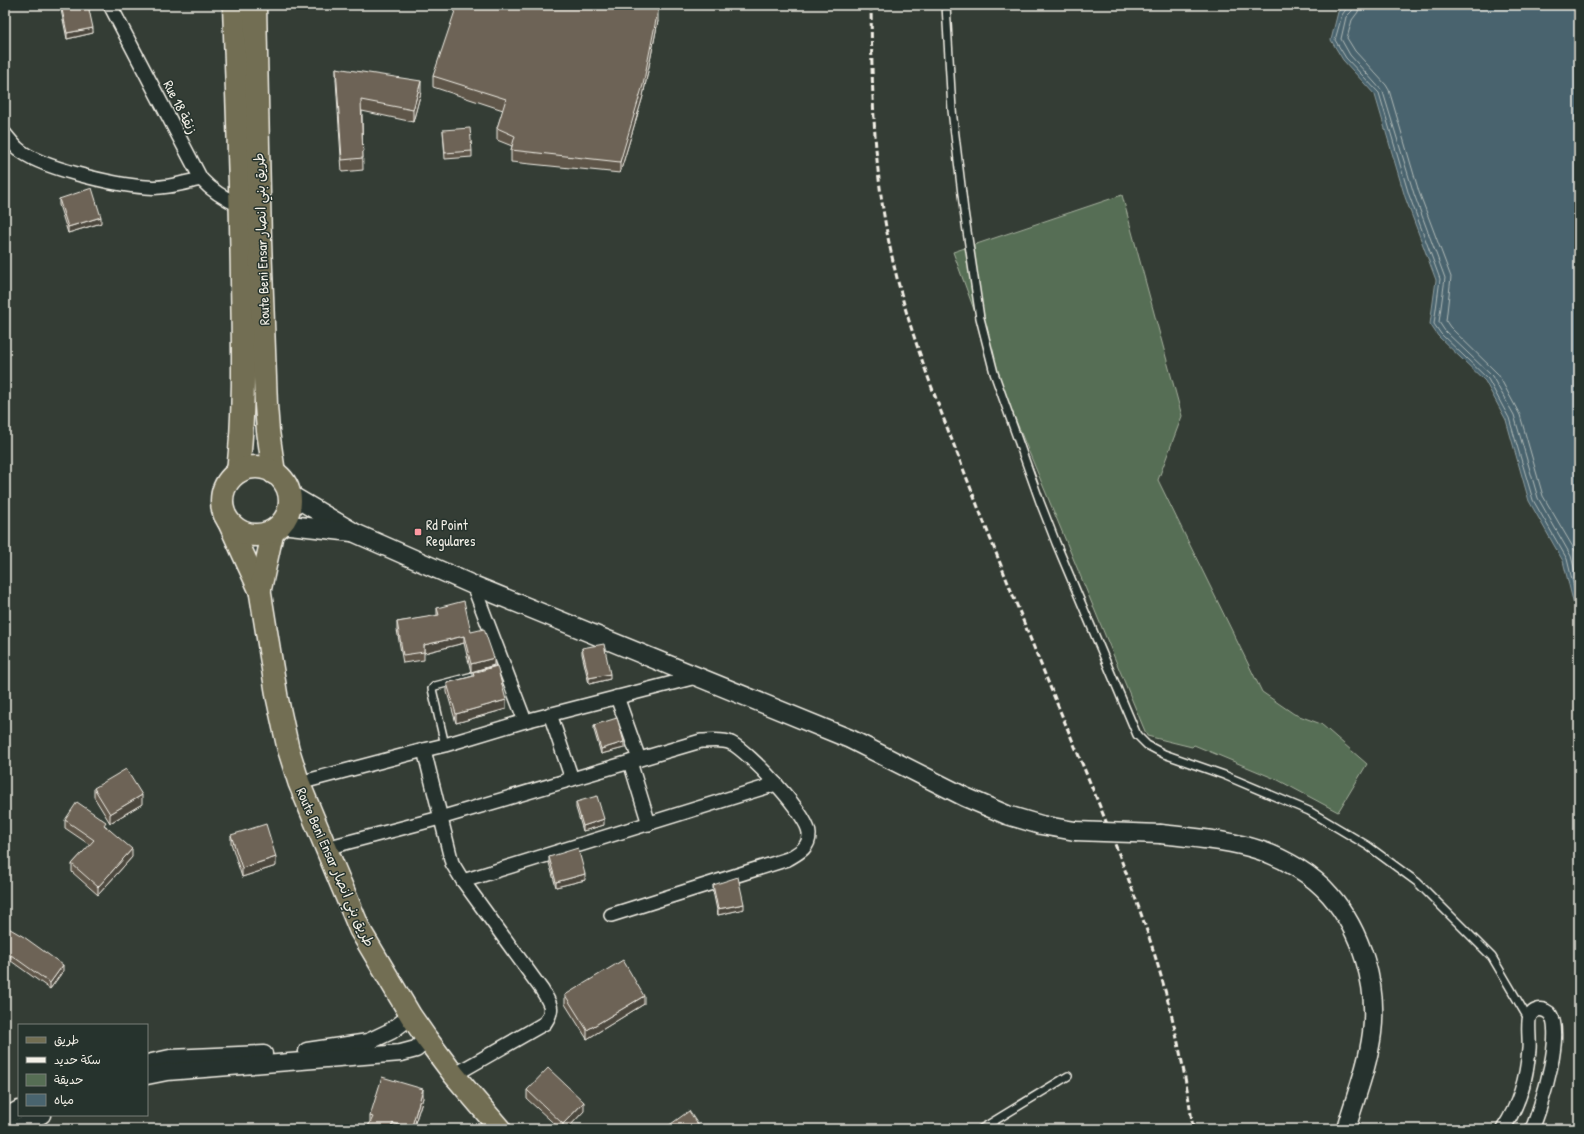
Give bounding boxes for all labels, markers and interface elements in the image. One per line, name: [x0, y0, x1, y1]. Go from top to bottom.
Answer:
street label: Rue 18 زنقة: [159, 77, 203, 137]
street label: Route Beni Ensar طريق بني انصار: [248, 152, 278, 325]
place label: Rd Point Regulares: [426, 515, 475, 551]
marker: Rd Point Regulares: [413, 527, 423, 537]
street label: Route Beni Ensar طريق بني انصار: [289, 784, 380, 951]
legend: [18, 1024, 148, 1116]
text: طريق: [54, 1031, 79, 1048]
text: سكة حديد: [54, 1051, 101, 1068]
text: حديقة: [54, 1071, 83, 1088]
text: مياه: [54, 1091, 74, 1108]

